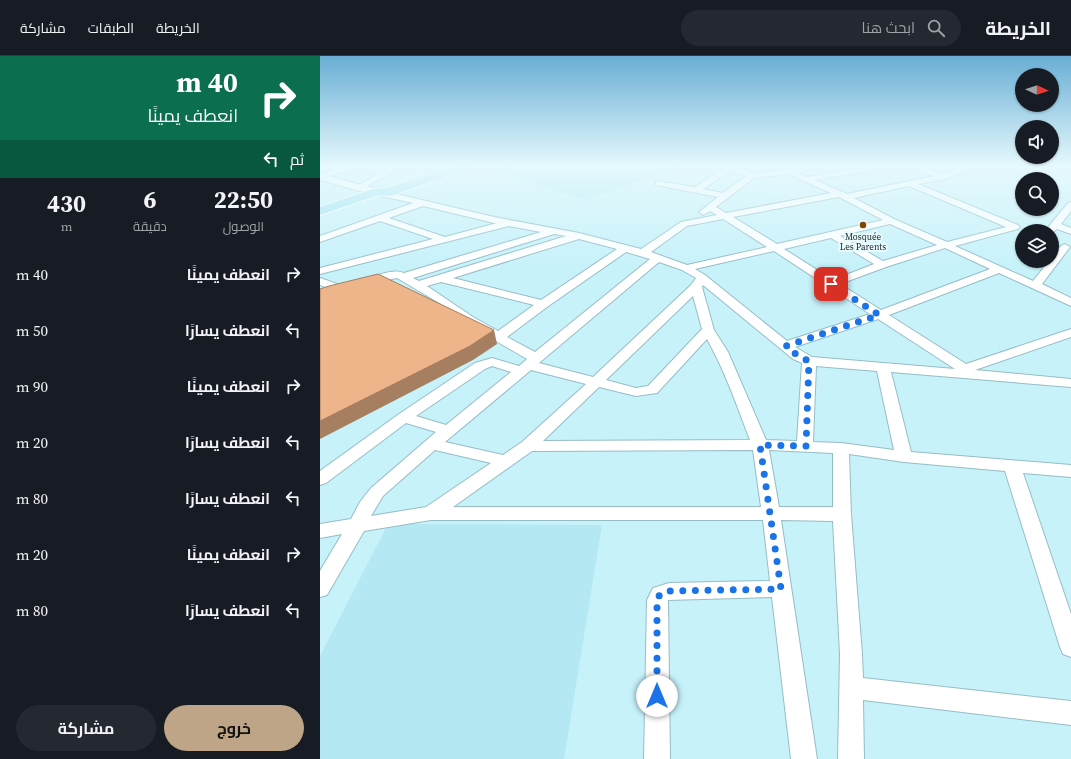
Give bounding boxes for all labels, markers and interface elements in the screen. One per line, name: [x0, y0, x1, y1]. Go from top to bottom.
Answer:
search box: [681, 10, 961, 46]
text: الخريطة: [985, 15, 1051, 41]
text: ابحث هنا: [862, 17, 915, 38]
icon: search: [925, 17, 947, 39]
text: مشاركة: [20, 18, 66, 38]
text: الطبقات: [88, 18, 134, 38]
text: الخريطة: [156, 18, 200, 38]
text: 40 m: [176, 63, 238, 101]
north arrow: [1015, 68, 1059, 112]
map controls: [1015, 68, 1059, 268]
icon: right: [252, 72, 304, 124]
text: انعطف يمينًا: [147, 103, 238, 128]
button: sound: [1015, 120, 1059, 164]
icon: left: [260, 148, 282, 170]
text: ثم: [290, 149, 304, 170]
button: search: [1015, 172, 1059, 216]
text: 6: [143, 183, 156, 216]
text: 22:50: [214, 183, 273, 216]
text: 430: [47, 187, 86, 220]
text: m: [61, 218, 72, 235]
text: دقيقة: [133, 218, 167, 235]
text: الوصول: [223, 218, 264, 235]
marker: Mosquée Les Parents: [858, 220, 868, 230]
button: layers: [1015, 224, 1059, 268]
place label: Mosquée Les Parents: [840, 231, 886, 253]
icon: right: [282, 263, 304, 285]
text: 40 m: [16, 264, 48, 285]
text: انعطف يمينًا: [187, 264, 270, 285]
pin: [814, 267, 848, 301]
icon: arrive: [820, 273, 842, 295]
icon: left: [282, 319, 304, 341]
text: 50 m: [16, 320, 48, 341]
text: انعطف يسارًا: [185, 320, 270, 341]
icon: right: [282, 375, 304, 397]
text: 90 m: [16, 376, 48, 397]
text: انعطف يمينًا: [187, 376, 270, 397]
icon: left: [282, 431, 304, 453]
text: 20 m: [16, 432, 48, 453]
text: انعطف يسارًا: [185, 432, 270, 453]
icon: left: [282, 487, 304, 509]
text: 80 m: [16, 488, 48, 509]
text: انعطف يسارًا: [185, 488, 270, 509]
icon: right: [282, 543, 304, 565]
text: 20 m: [16, 544, 48, 565]
text: انعطف يمينًا: [187, 544, 270, 565]
icon: left: [282, 599, 304, 621]
text: 80 m: [16, 600, 48, 621]
text: انعطف يسارًا: [185, 600, 270, 621]
position arrow: [636, 675, 678, 717]
button: مشاركة: [16, 705, 156, 751]
button: خروج: [164, 705, 304, 751]

